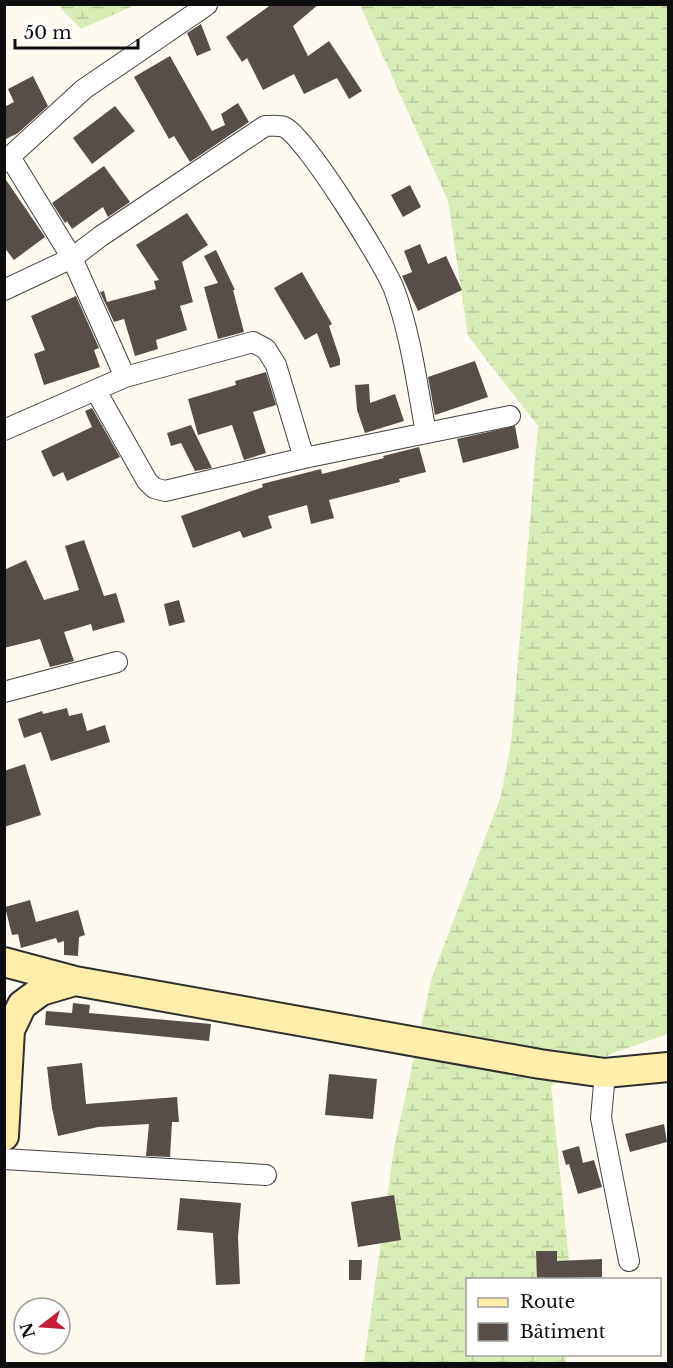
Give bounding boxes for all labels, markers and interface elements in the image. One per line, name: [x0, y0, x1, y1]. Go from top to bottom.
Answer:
scale bar: [15, 12, 138, 50]
text: 50 m: [24, 22, 72, 44]
legend: [466, 1278, 661, 1356]
text: Route: [520, 1291, 575, 1313]
north arrow: [12, 1296, 72, 1356]
text: N: [16, 1320, 39, 1341]
text: Bâtiment: [520, 1321, 606, 1343]

